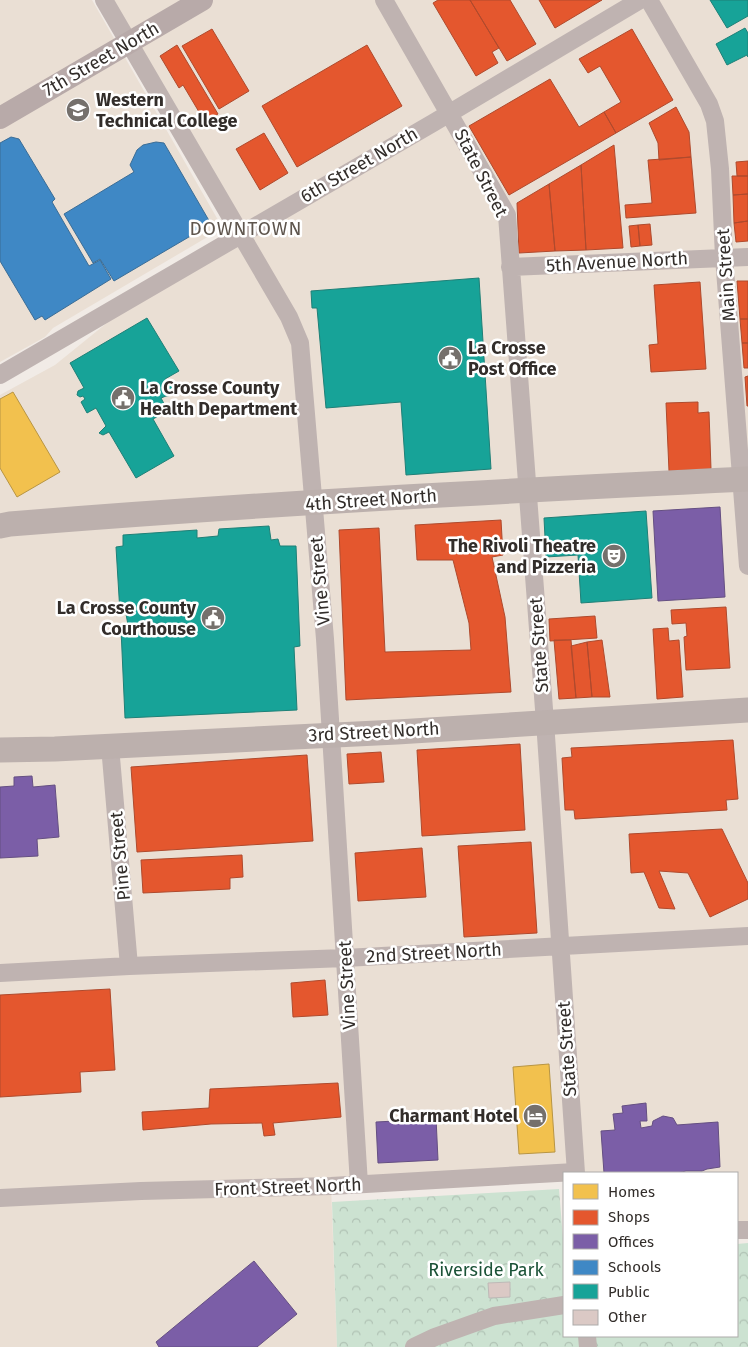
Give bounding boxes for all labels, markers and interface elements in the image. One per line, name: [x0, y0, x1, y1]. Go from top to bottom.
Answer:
street label: 7th Street North: [39, 17, 163, 101]
place label: Western Technical College: [96, 89, 237, 132]
school or university icon: Western Technical College: [65, 97, 91, 123]
street label: 6th Street North: [296, 123, 422, 207]
street label: State Street: [449, 125, 513, 221]
district label: DOWNTOWN: [189, 217, 303, 240]
street label: Main Street: [712, 227, 740, 322]
street label: 5th Avenue North: [546, 247, 688, 277]
place label: La Crosse Post Office: [468, 337, 557, 380]
public building icon: La Crosse Post Office: [437, 345, 463, 371]
place label: La Crosse County Health Department: [140, 377, 298, 420]
public building icon: La Crosse County Health Department: [110, 385, 136, 411]
street label: 4th Street North: [304, 484, 438, 516]
street label: Vine Street: [305, 535, 335, 626]
place label: The Rivoli Theatre and Pizzeria: [448, 535, 596, 578]
theatre icon: The Rivoli Theatre and Pizzeria: [601, 543, 627, 569]
street label: State Street: [525, 596, 553, 693]
place label: La Crosse County Courthouse: [57, 597, 197, 640]
public building icon: La Crosse County Courthouse: [200, 605, 226, 631]
street label: 3rd Street North: [308, 718, 440, 746]
street label: Pine Street: [105, 810, 135, 902]
street label: 2nd Street North: [366, 938, 502, 968]
street label: Vine Street: [334, 939, 360, 1030]
street label: State Street: [553, 1000, 581, 1097]
hotel icon: Charmant Hotel: [522, 1103, 548, 1129]
place label: Charmant Hotel: [389, 1105, 519, 1127]
legend: [563, 1172, 738, 1337]
street label: Front Street North: [214, 1173, 362, 1201]
text: Homes: [608, 1183, 655, 1201]
text: Shops: [608, 1208, 650, 1226]
text: Offices: [608, 1233, 654, 1251]
text: Schools: [608, 1258, 661, 1276]
park label: Riverside Park: [428, 1259, 545, 1281]
text: Public: [608, 1283, 650, 1301]
text: Other: [608, 1308, 647, 1326]

